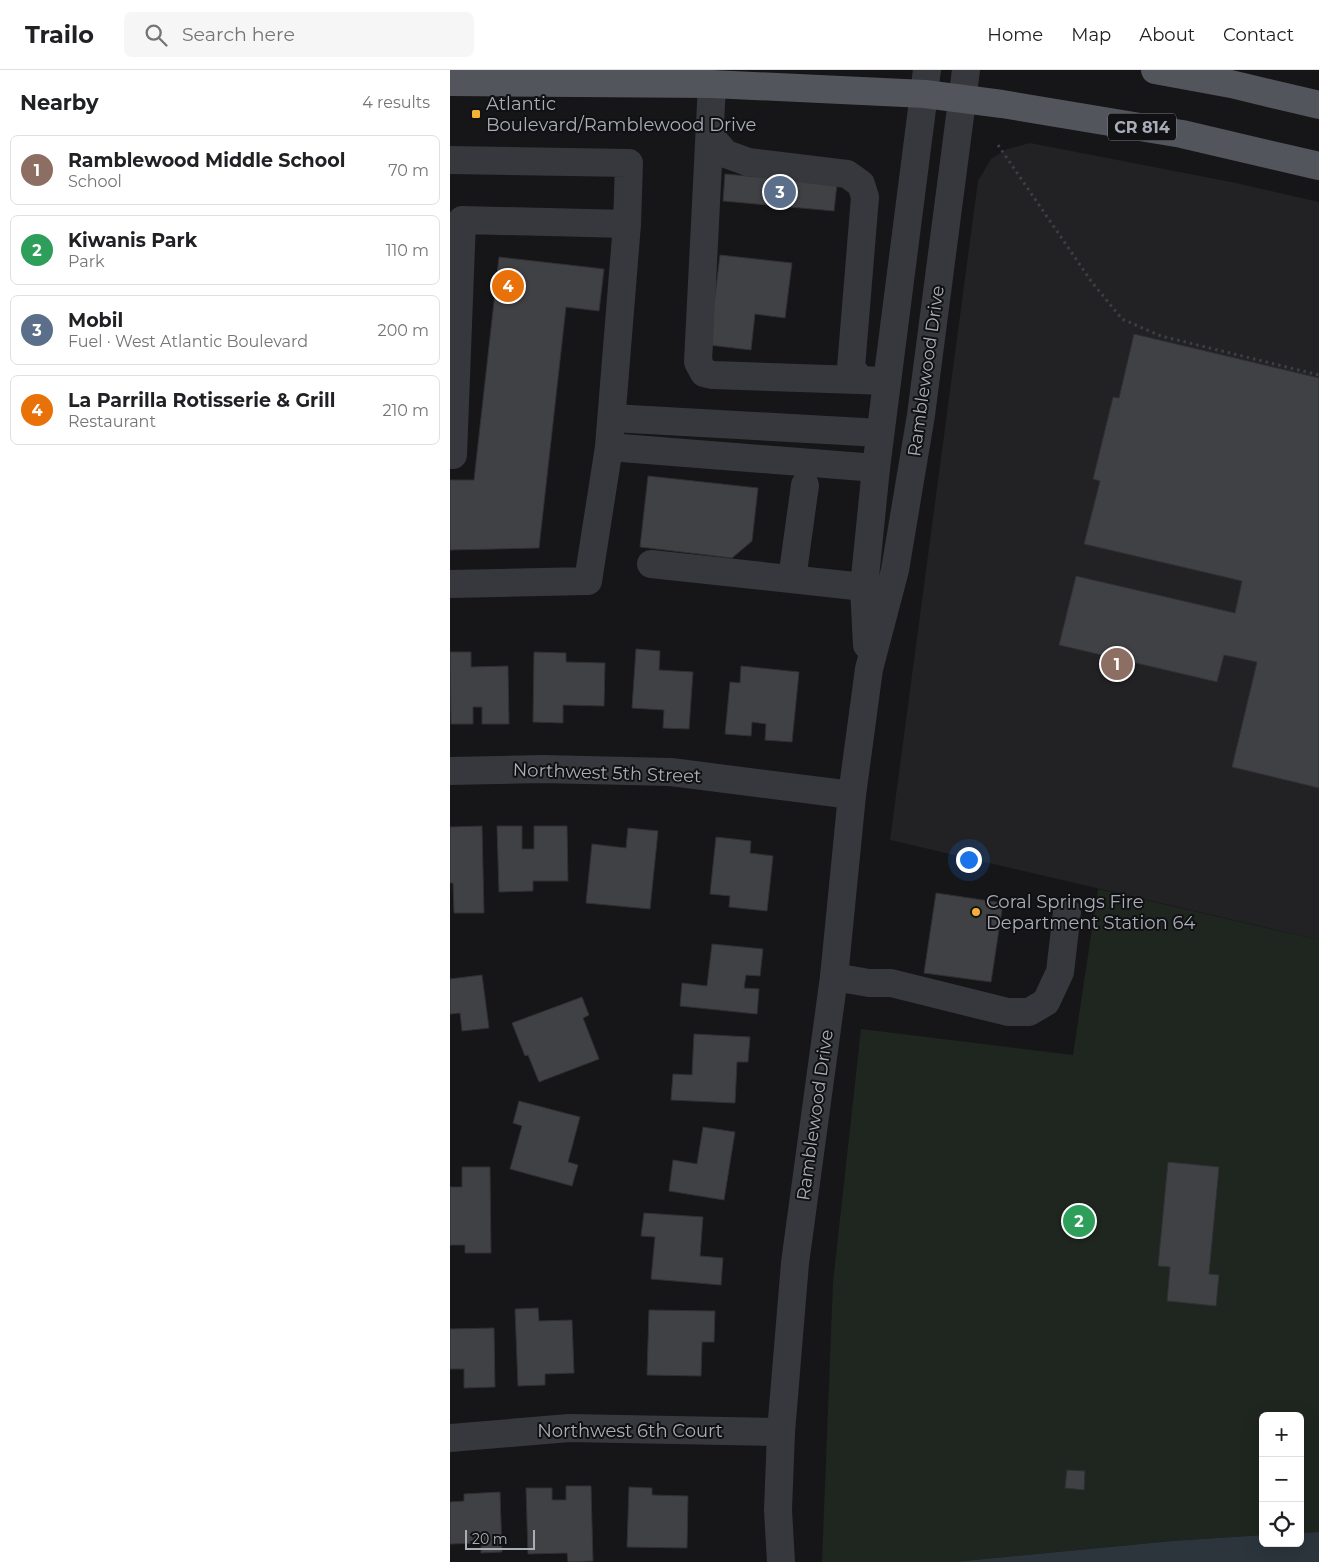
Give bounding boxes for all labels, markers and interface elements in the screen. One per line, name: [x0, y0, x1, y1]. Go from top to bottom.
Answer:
search box: [124, 12, 474, 57]
text: Trailo: [25, 20, 94, 49]
icon: search: [142, 21, 170, 49]
text: Search here: [182, 23, 295, 46]
text: Home: [987, 24, 1043, 46]
text: Map: [1071, 24, 1111, 46]
text: About: [1139, 24, 1195, 46]
text: Contact: [1223, 24, 1294, 46]
text: Nearby: [20, 90, 99, 115]
text: 4 results: [362, 93, 430, 112]
place label: Atlantic Boulevard/Ramblewood Drive: [486, 93, 756, 136]
marker: Atlantic Boulevard/Ramblewood Drive: [470, 108, 482, 120]
road number: CR 814: [1108, 114, 1176, 140]
text: Ramblewood Middle School: [68, 149, 345, 172]
text: 1: [34, 161, 40, 180]
text: 70 m: [388, 161, 429, 180]
text: School: [68, 172, 122, 191]
pin: 3: [764, 173, 796, 211]
text: Kiwanis Park: [68, 229, 197, 252]
text: 2: [32, 241, 42, 260]
text: 110 m: [386, 241, 429, 260]
text: Park: [68, 252, 105, 271]
pin: 4: [492, 267, 524, 305]
street label: Ramblewood Drive: [903, 284, 949, 458]
text: Mobil: [68, 309, 123, 332]
text: 3: [32, 321, 42, 340]
text: 200 m: [378, 321, 429, 340]
text: Fuel · West Atlantic Boulevard: [68, 332, 308, 351]
text: La Parrilla Rotisserie & Grill: [68, 389, 335, 412]
text: 4: [31, 401, 43, 420]
text: 210 m: [382, 401, 429, 420]
text: Restaurant: [68, 412, 156, 431]
pin: 1: [1101, 645, 1133, 683]
street label: Northwest 5th Street: [512, 759, 702, 787]
your location: [956, 847, 982, 873]
place label: Coral Springs Fire Department Station 64: [986, 891, 1195, 934]
marker: Coral Springs Fire Department Station 64: [970, 906, 982, 918]
street label: Ramblewood Drive: [792, 1028, 838, 1202]
pin: 2: [1063, 1202, 1095, 1240]
map controls: [1259, 1412, 1304, 1547]
button: +: [1259, 1412, 1304, 1457]
street label: Northwest 6th Court: [537, 1420, 723, 1442]
button: −: [1259, 1457, 1304, 1502]
button: locate: [1259, 1502, 1304, 1547]
scale bar: [465, 1527, 535, 1550]
text: 20 m: [472, 1530, 508, 1548]

